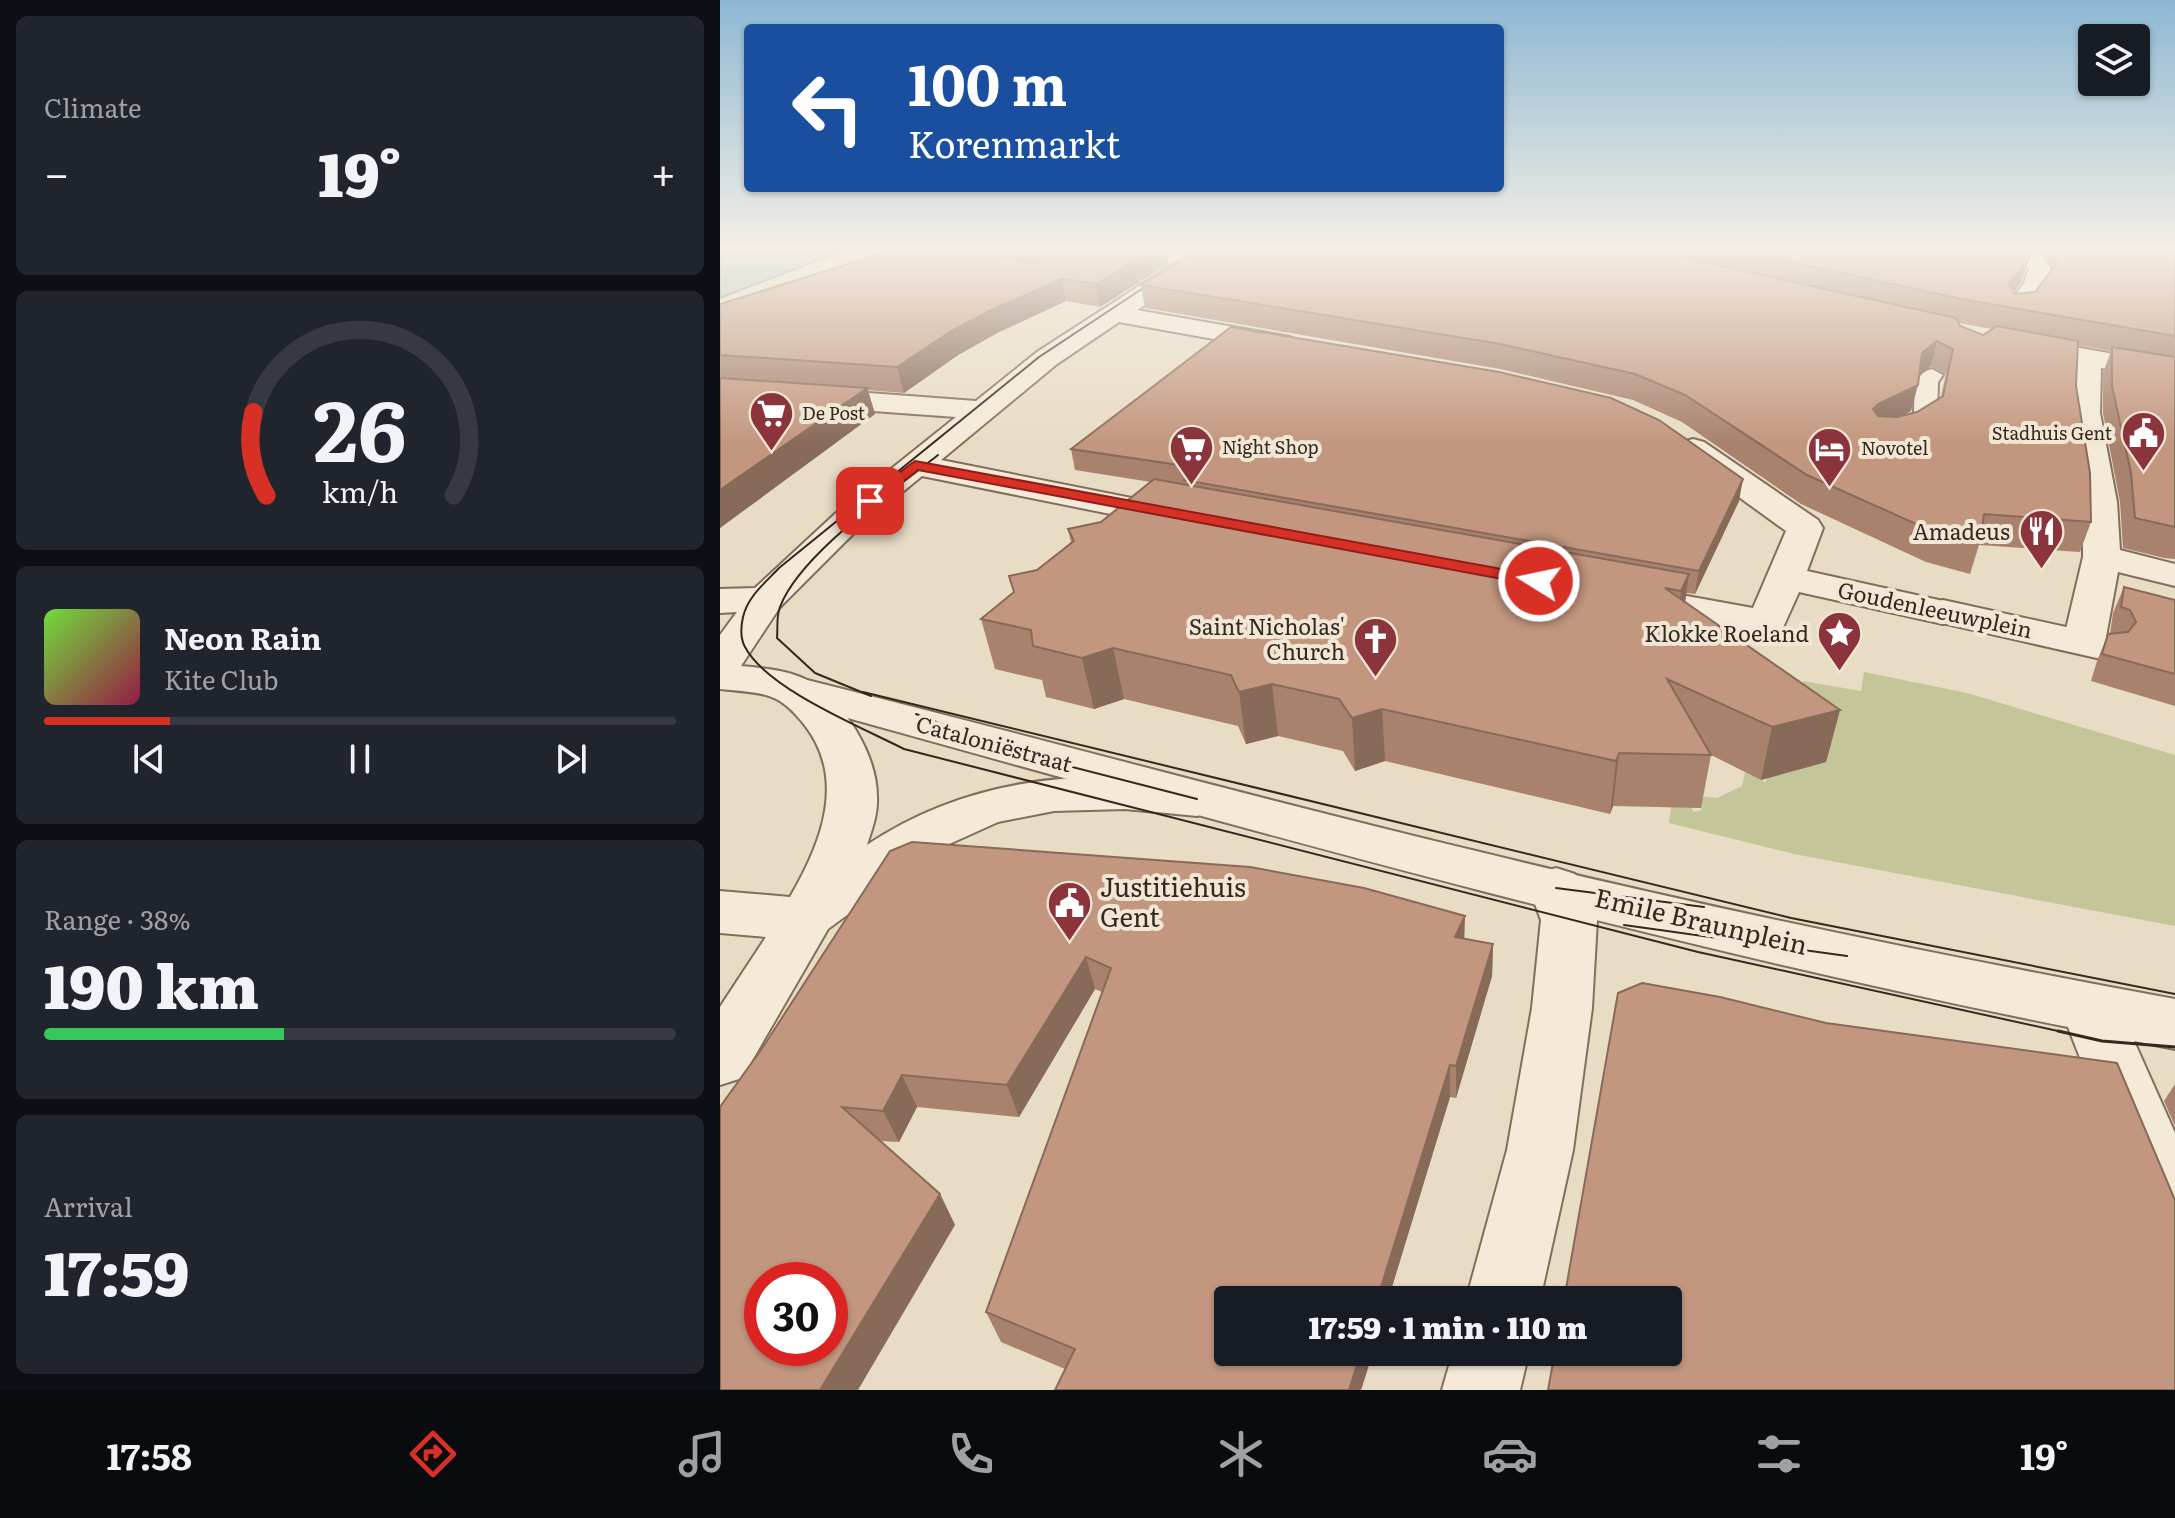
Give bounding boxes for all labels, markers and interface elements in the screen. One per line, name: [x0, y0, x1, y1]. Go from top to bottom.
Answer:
map controls: [2078, 24, 2150, 96]
button: layers: [2078, 24, 2150, 96]
text: 100 m: [908, 40, 1067, 123]
icon: left: [776, 56, 880, 160]
text: Climate: [44, 87, 142, 126]
text: Korenmarkt: [908, 116, 1120, 169]
text: 19°: [318, 126, 402, 215]
text: −: [44, 138, 70, 204]
text: +: [650, 138, 676, 204]
text: 26: [313, 364, 407, 488]
supermarket icon: De Post: [747, 390, 795, 453]
place label: De Post: [802, 399, 866, 426]
public building icon: Stadhuis Gent: [2119, 410, 2167, 473]
place label: Stadhuis Gent: [1992, 419, 2113, 446]
supermarket icon: Night Shop: [1167, 424, 1215, 487]
hotel icon: Novotel: [1806, 425, 1854, 488]
place label: Night Shop: [1222, 433, 1319, 460]
place label: Novotel: [1861, 434, 1928, 461]
pin: [836, 467, 904, 535]
text: km/h: [322, 469, 398, 512]
icon: arrive: [848, 479, 892, 523]
restaurant icon: Amadeus: [2017, 508, 2065, 571]
place label: Amadeus: [1913, 514, 2010, 547]
position arrow: [1497, 539, 1581, 623]
street label: Goudenleeuwplein: [1835, 572, 2036, 645]
place label: Saint Nicholas' Church: [1189, 609, 1345, 667]
place icon: Klokke Roeland: [1816, 610, 1864, 673]
text: Neon Rain: [164, 615, 322, 659]
church icon: Saint Nicholas' Church: [1352, 616, 1400, 679]
place label: Klokke Roeland: [1644, 616, 1809, 649]
text: Kite Club: [164, 659, 279, 698]
street label: Cataloniëstraat: [913, 706, 1076, 779]
icon: previous: [127, 737, 171, 781]
icon: pause: [338, 737, 382, 781]
icon: next: [549, 737, 593, 781]
place label: Justitiehuis Gent: [1100, 866, 1246, 935]
street label: Emile Braunplein: [1591, 876, 1812, 963]
public building icon: Justitiehuis Gent: [1045, 879, 1093, 942]
text: Range · 38%: [44, 899, 191, 938]
text: 190 km: [44, 938, 259, 1027]
text: Arrival: [44, 1186, 133, 1225]
text: 17:59: [44, 1225, 189, 1314]
speed limit sign: 30: [744, 1262, 848, 1366]
text: 17:59 · 1 min · 110 m: [1309, 1304, 1587, 1348]
icon: directions: [405, 1426, 461, 1482]
icon: music: [674, 1426, 730, 1482]
icon: phone: [943, 1426, 999, 1482]
icon: climate: [1213, 1426, 1269, 1482]
icon: car: [1482, 1426, 1538, 1482]
icon: filters: [1751, 1426, 1807, 1482]
text: 17:58: [107, 1428, 192, 1481]
text: 19°: [2020, 1428, 2068, 1481]

